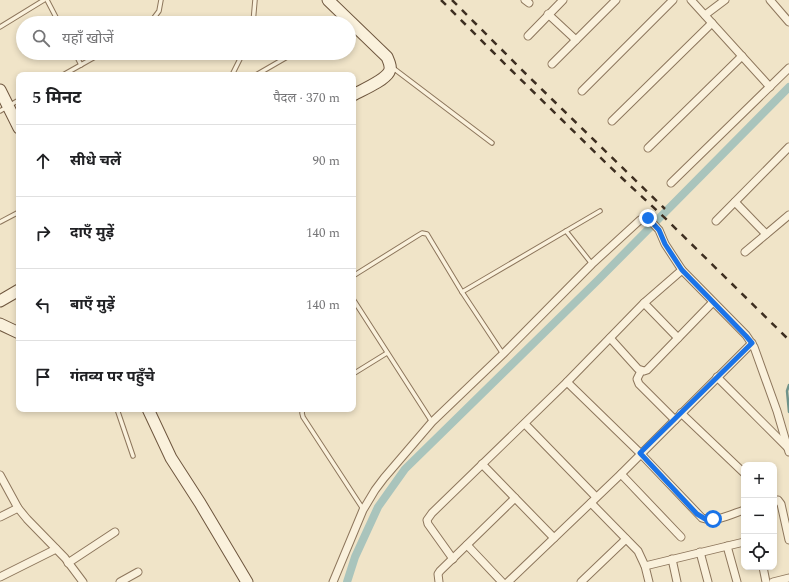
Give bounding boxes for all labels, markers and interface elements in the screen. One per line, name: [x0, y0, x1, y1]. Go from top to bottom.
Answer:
search box: [16, 16, 356, 60]
icon: search: [30, 27, 52, 49]
text: यहाँ खोजें: [62, 27, 114, 50]
text: 5 मिनट: [32, 85, 81, 111]
text: पैदल · 370 m: [273, 88, 340, 108]
text: सीधे चलें: [70, 149, 121, 172]
icon: ahead: [32, 150, 54, 172]
text: 90 m: [313, 151, 340, 171]
route end: [639, 209, 657, 227]
text: दाएँ मुड़ें: [70, 221, 114, 244]
icon: right: [32, 222, 54, 244]
text: 140 m: [306, 223, 340, 243]
text: बाएँ मुड़ें: [70, 293, 115, 316]
icon: left: [32, 294, 54, 316]
text: 140 m: [306, 295, 340, 315]
text: गंतव्य पर पहुँचे: [70, 365, 155, 388]
icon: arrive: [32, 366, 54, 388]
map controls: [741, 462, 777, 570]
button: +: [741, 462, 777, 498]
button: −: [741, 498, 777, 534]
route start: [704, 510, 722, 528]
button: locate: [741, 534, 777, 570]

